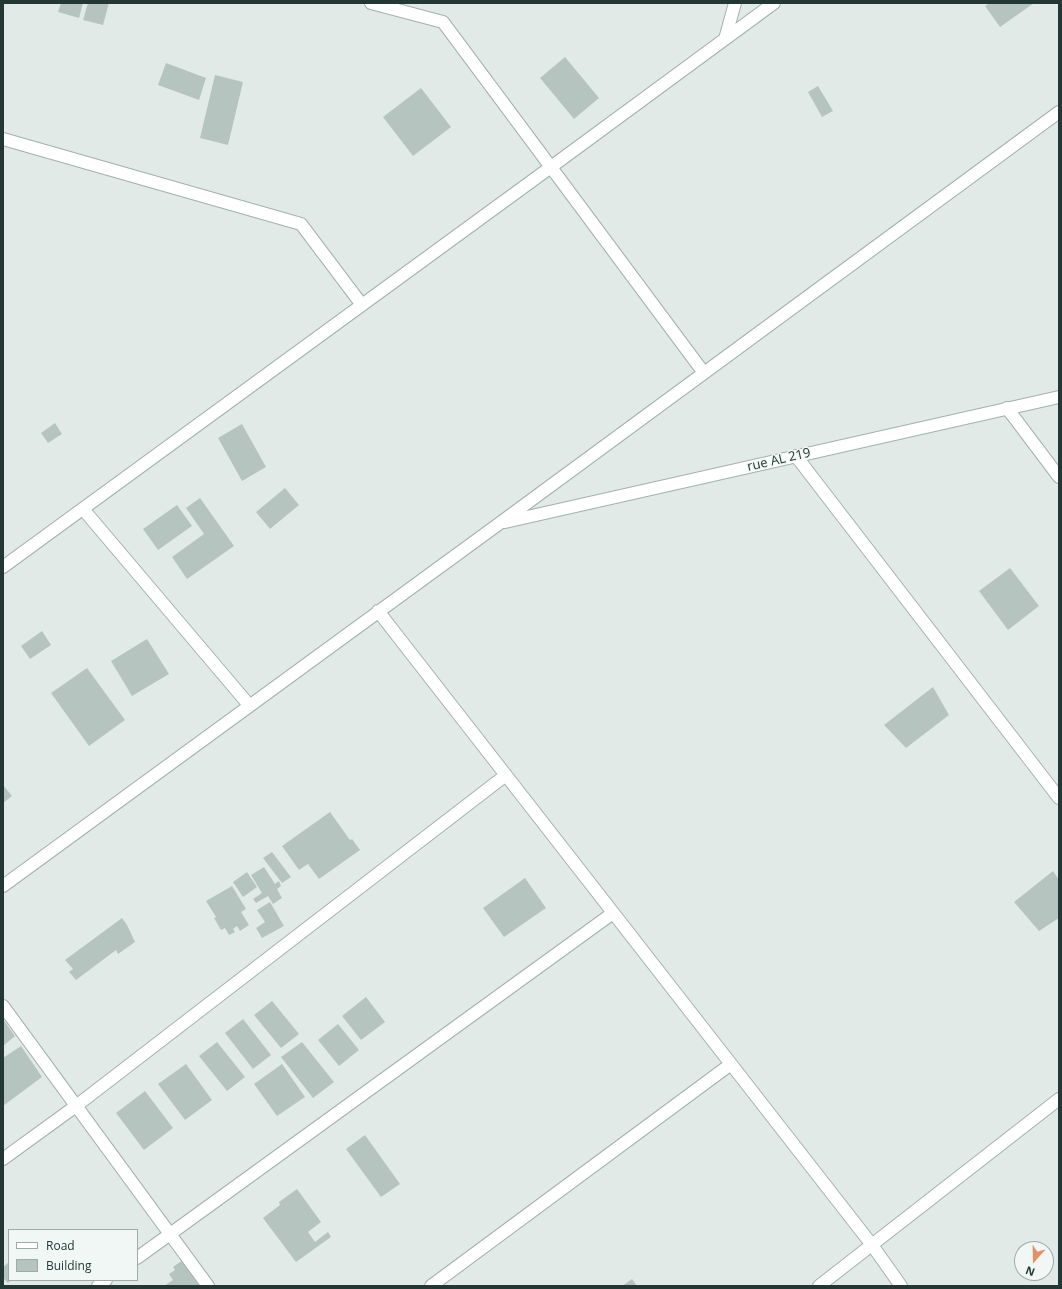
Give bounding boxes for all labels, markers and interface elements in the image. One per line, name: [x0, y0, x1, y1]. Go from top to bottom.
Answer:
street label: rue AL 219: [746, 445, 812, 475]
legend: [8, 1229, 138, 1281]
text: Road: [46, 1237, 75, 1254]
north arrow: [1014, 1241, 1054, 1281]
text: Building: [46, 1257, 91, 1274]
text: N: [1023, 1263, 1037, 1280]

